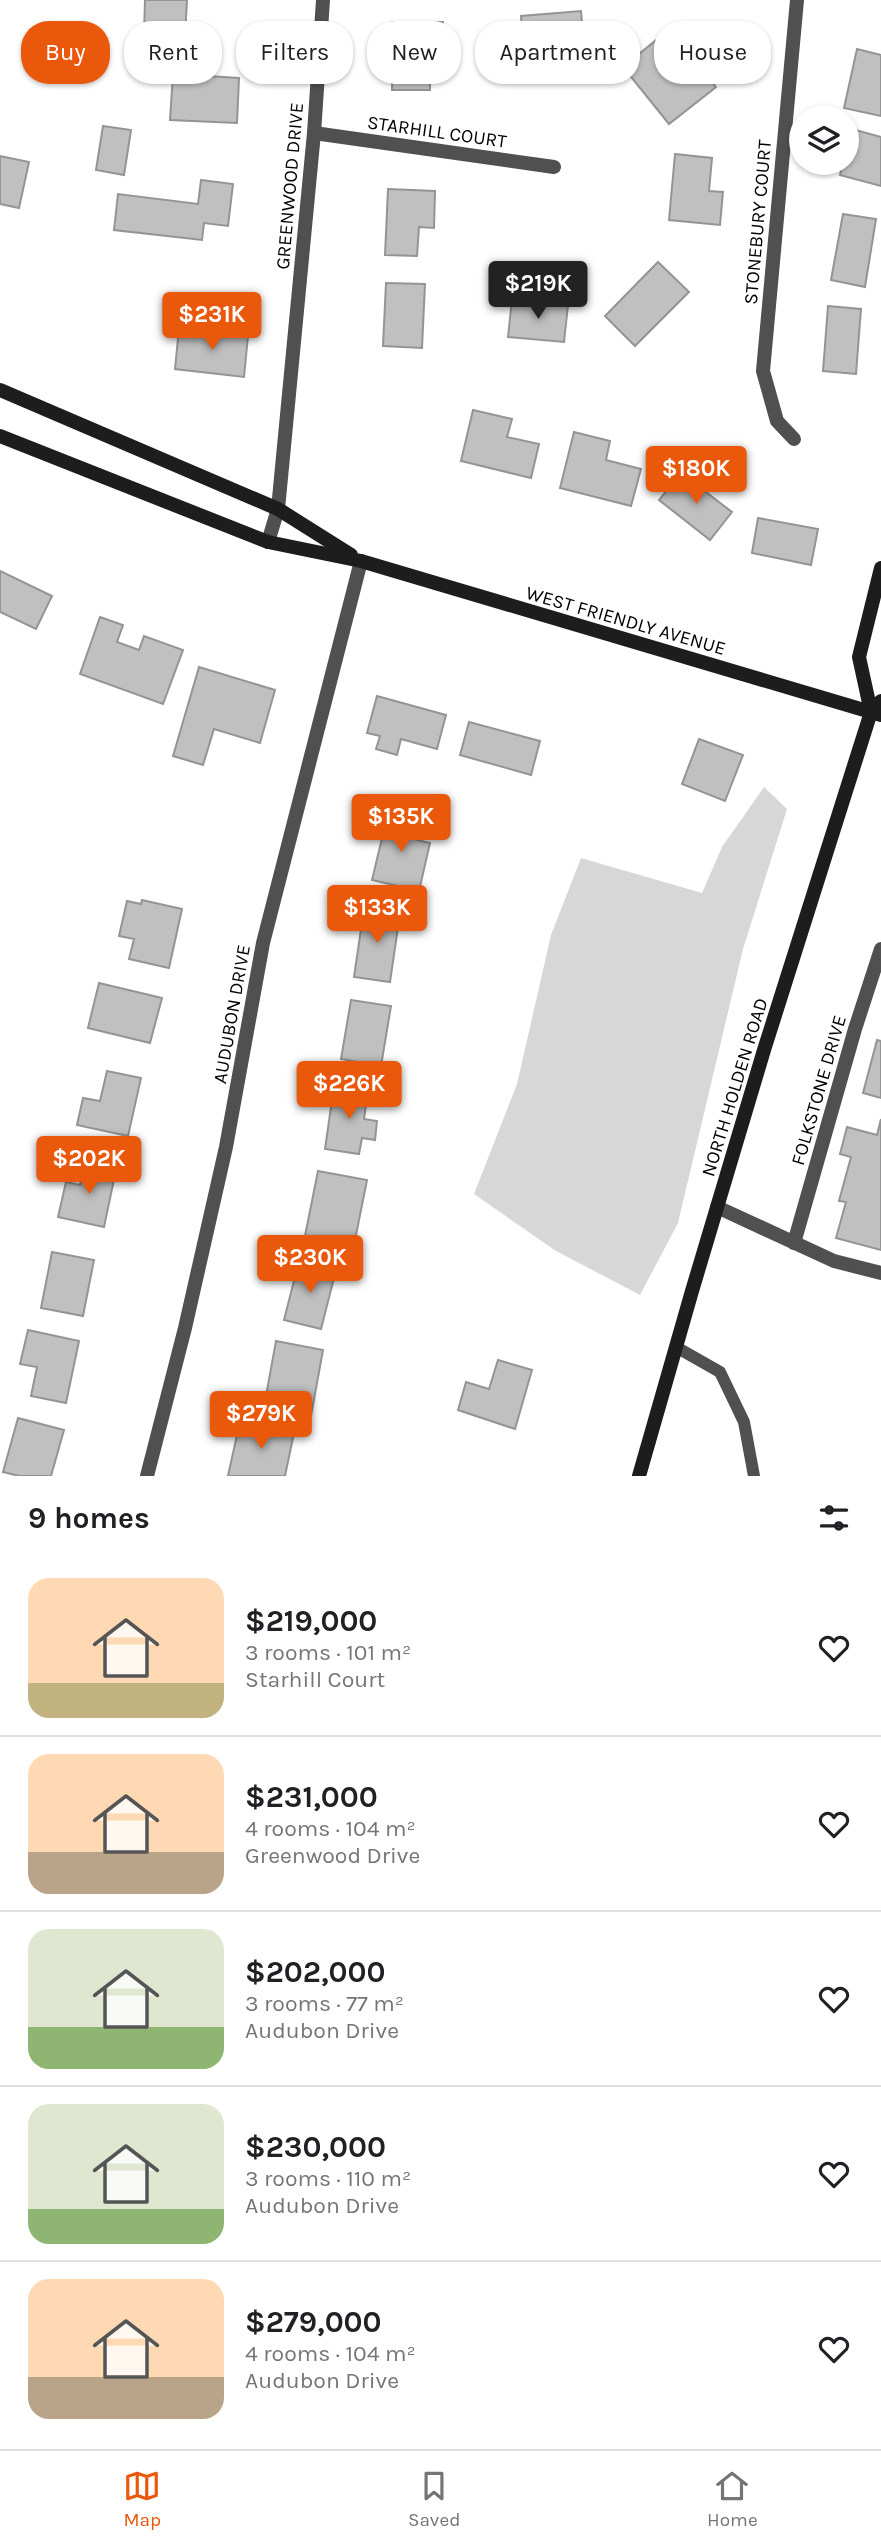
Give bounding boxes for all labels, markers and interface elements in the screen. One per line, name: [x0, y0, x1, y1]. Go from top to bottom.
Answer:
chip: Buy: [21, 21, 110, 84]
chip: Rent: [124, 21, 222, 84]
chip: Filters: [236, 21, 353, 84]
chip: New: [367, 21, 461, 84]
chip: Apartment: [475, 21, 640, 84]
chip: House: [654, 21, 771, 84]
street label: GREENWOOD DRIVE: [272, 102, 308, 271]
map controls: [789, 105, 859, 175]
button: layers: [789, 105, 859, 175]
street label: STARHILL COURT: [366, 111, 508, 153]
street label: STONEBURY COURT: [740, 138, 776, 305]
pin: $219K: [489, 262, 587, 321]
text: $219K: [504, 270, 572, 297]
pin: $231K: [163, 292, 261, 352]
text: $231K: [178, 301, 246, 328]
pin: $180K: [647, 447, 745, 506]
text: $180K: [662, 455, 730, 482]
street label: WEST FRIENDLY AVENUE: [523, 582, 728, 660]
pin: $135K: [352, 794, 450, 854]
text: $135K: [368, 803, 434, 830]
pin: $133K: [328, 886, 426, 945]
text: $133K: [343, 894, 411, 921]
street label: AUDUBON DRIVE: [209, 943, 255, 1085]
street label: NORTH HOLDEN ROAD: [697, 995, 773, 1179]
street label: FOLKSTONE DRIVE: [787, 1013, 851, 1168]
pin: $226K: [300, 1062, 398, 1121]
text: $226K: [313, 1070, 385, 1097]
pin: $202K: [40, 1136, 138, 1196]
text: $202K: [52, 1145, 126, 1172]
pin: $230K: [261, 1236, 359, 1295]
text: $230K: [273, 1244, 347, 1271]
pin: $279K: [212, 1392, 310, 1451]
text: $279K: [226, 1400, 296, 1427]
icon: filters: [815, 1499, 853, 1537]
text: 9 homes: [28, 1500, 150, 1536]
text: $219,000: [245, 1603, 377, 1639]
icon: home: [84, 1606, 168, 1690]
icon: heart: [815, 1629, 853, 1667]
text: 3 rooms · 101 m²: [245, 1639, 411, 1666]
text: Starhill Court: [245, 1666, 385, 1693]
text: $231,000: [245, 1779, 378, 1815]
icon: home: [84, 1782, 168, 1866]
icon: heart: [815, 1805, 853, 1843]
text: 4 rooms · 104 m²: [245, 1815, 416, 1842]
text: Greenwood Drive: [245, 1842, 420, 1869]
text: $202,000: [245, 1954, 385, 1990]
icon: home: [84, 1957, 168, 2041]
icon: heart: [815, 1980, 853, 2018]
text: 3 rooms · 77 m²: [245, 1990, 404, 2017]
text: Audubon Drive: [245, 2017, 399, 2044]
text: $230,000: [245, 2129, 386, 2165]
icon: home: [84, 2132, 168, 2216]
icon: heart: [815, 2155, 853, 2193]
text: 3 rooms · 110 m²: [245, 2165, 411, 2192]
text: Audubon Drive: [245, 2192, 399, 2219]
text: $279,000: [245, 2304, 382, 2340]
icon: home: [84, 2307, 168, 2391]
icon: heart: [815, 2330, 853, 2368]
text: 4 rooms · 104 m²: [245, 2340, 416, 2367]
text: Audubon Drive: [245, 2367, 399, 2394]
tab: Map: [123, 2467, 161, 2531]
tab: Saved: [408, 2467, 460, 2531]
tab: Home: [707, 2467, 758, 2531]

